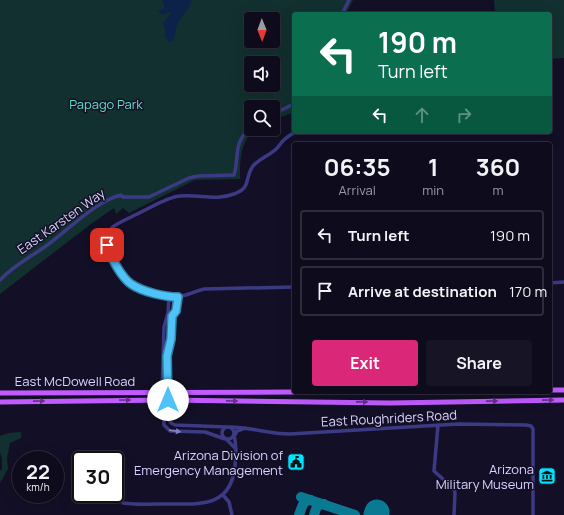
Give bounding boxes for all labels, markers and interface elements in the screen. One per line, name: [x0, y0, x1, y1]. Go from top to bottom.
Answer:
north arrow: [244, 12, 280, 48]
map controls: [244, 12, 280, 136]
text: 190 m: [378, 23, 457, 61]
icon: left: [312, 28, 364, 80]
button: sound: [244, 56, 280, 92]
text: Turn left: [378, 59, 448, 83]
park label: Papago Park: [69, 95, 143, 113]
button: search: [244, 100, 280, 136]
icon: left: [369, 104, 391, 126]
icon: ahead: [411, 104, 433, 126]
icon: right: [453, 104, 475, 126]
text: 06:35: [324, 150, 391, 183]
text: 1: [428, 150, 438, 183]
text: 360: [476, 150, 520, 183]
text: Arrival: [339, 181, 376, 199]
text: min: [422, 181, 444, 199]
text: m: [492, 181, 504, 199]
street label: East Karsten Way: [13, 184, 109, 258]
icon: left: [314, 224, 336, 246]
text: Turn left: [348, 225, 410, 246]
text: 190 m: [490, 225, 530, 246]
pin: [90, 228, 124, 262]
icon: arrive: [96, 234, 118, 256]
icon: arrive: [314, 280, 336, 302]
text: Arrive at destination: [348, 281, 497, 302]
text: 170 m: [509, 281, 547, 302]
button: Exit: [312, 340, 418, 386]
button: Share: [426, 340, 532, 386]
street label: East McDowell Road: [15, 372, 135, 390]
position arrow: [147, 379, 189, 421]
one-way arrow: [119, 397, 132, 403]
one-way arrow: [226, 397, 238, 404]
one-way arrow: [542, 397, 555, 403]
one-way arrow: [33, 398, 46, 404]
one-way arrow: [486, 398, 499, 404]
one-way arrow: [356, 399, 369, 405]
street label: East Roughriders Road: [321, 405, 457, 431]
one-way arrow: [169, 428, 181, 434]
place label: Arizona Division of Emergency Management: [134, 446, 283, 479]
speed limit sign: 30: [72, 451, 124, 503]
public building icon: Arizona Division of Emergency Management: [286, 452, 306, 472]
text: 22: [26, 458, 50, 485]
place label: Arizona Military Museum: [436, 460, 534, 493]
museum icon: Arizona Military Museum: [537, 466, 557, 486]
text: km/h: [26, 480, 50, 494]

